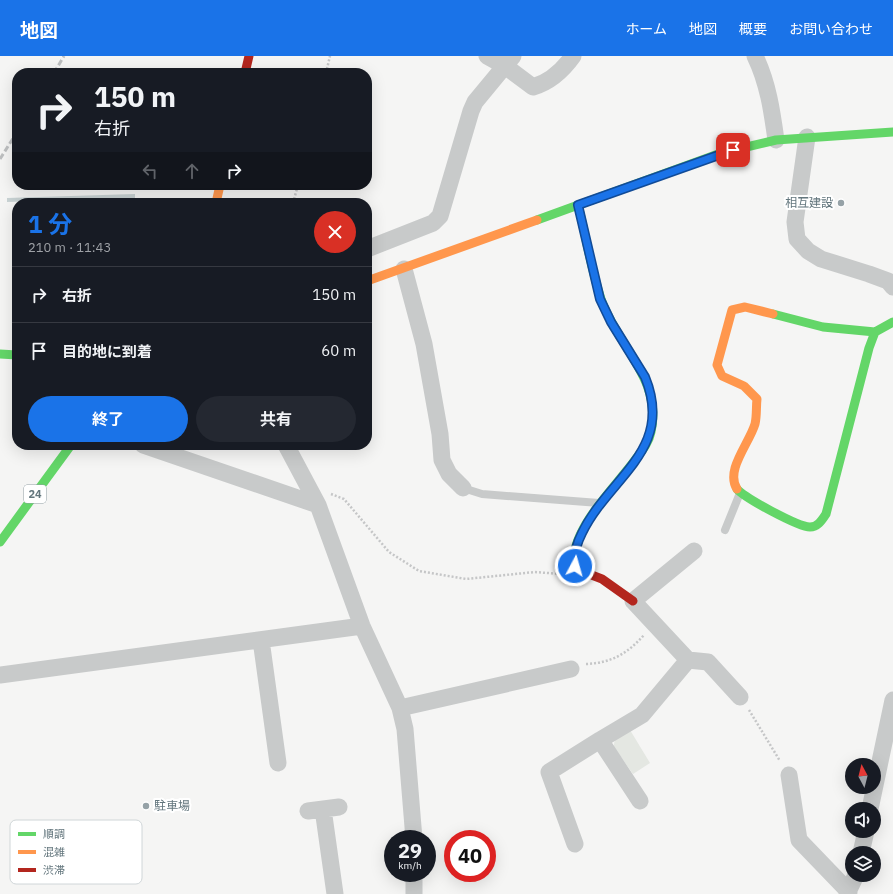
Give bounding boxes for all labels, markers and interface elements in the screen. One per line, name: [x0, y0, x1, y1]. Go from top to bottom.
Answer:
text: 地図: [20, 18, 58, 42]
text: ホーム: [625, 20, 667, 38]
text: 地図: [689, 20, 717, 38]
text: 概要: [739, 20, 767, 38]
text: お問い合わせ: [789, 20, 873, 38]
text: 150 m: [94, 78, 176, 115]
icon: right: [28, 84, 80, 136]
text: 右折: [94, 117, 130, 140]
pin: [716, 133, 750, 167]
icon: arrive: [722, 139, 744, 161]
icon: left: [139, 160, 161, 182]
icon: ahead: [181, 160, 203, 182]
icon: right: [223, 160, 245, 182]
place label: 相互建設: [785, 195, 833, 210]
marker: 相互建設: [836, 198, 846, 208]
text: 1 分: [28, 208, 72, 240]
button: close: [314, 211, 356, 253]
text: 210 m · 11:43: [28, 239, 111, 256]
icon: right: [28, 284, 50, 306]
text: 150 m: [312, 285, 356, 304]
text: 右折: [62, 286, 92, 305]
icon: arrive: [28, 340, 50, 362]
text: 60 m: [321, 341, 356, 360]
text: 目的地に到着: [62, 342, 152, 361]
button: 終了: [28, 396, 188, 442]
button: 共有: [196, 396, 356, 442]
road number: 24: [24, 485, 46, 503]
position arrow: [554, 545, 596, 587]
north arrow: [845, 758, 881, 794]
map controls: [845, 758, 881, 882]
place label: 駐車場: [154, 798, 190, 813]
marker: 駐車場: [141, 801, 151, 811]
button: sound: [845, 802, 881, 838]
legend: [10, 820, 142, 884]
text: 順調: [43, 827, 65, 841]
speed limit sign: 40: [444, 830, 496, 882]
text: 29: [398, 837, 422, 864]
text: 混雑: [43, 845, 65, 859]
button: layers: [845, 846, 881, 882]
text: km/h: [398, 859, 422, 872]
text: 渋滞: [43, 863, 65, 877]

